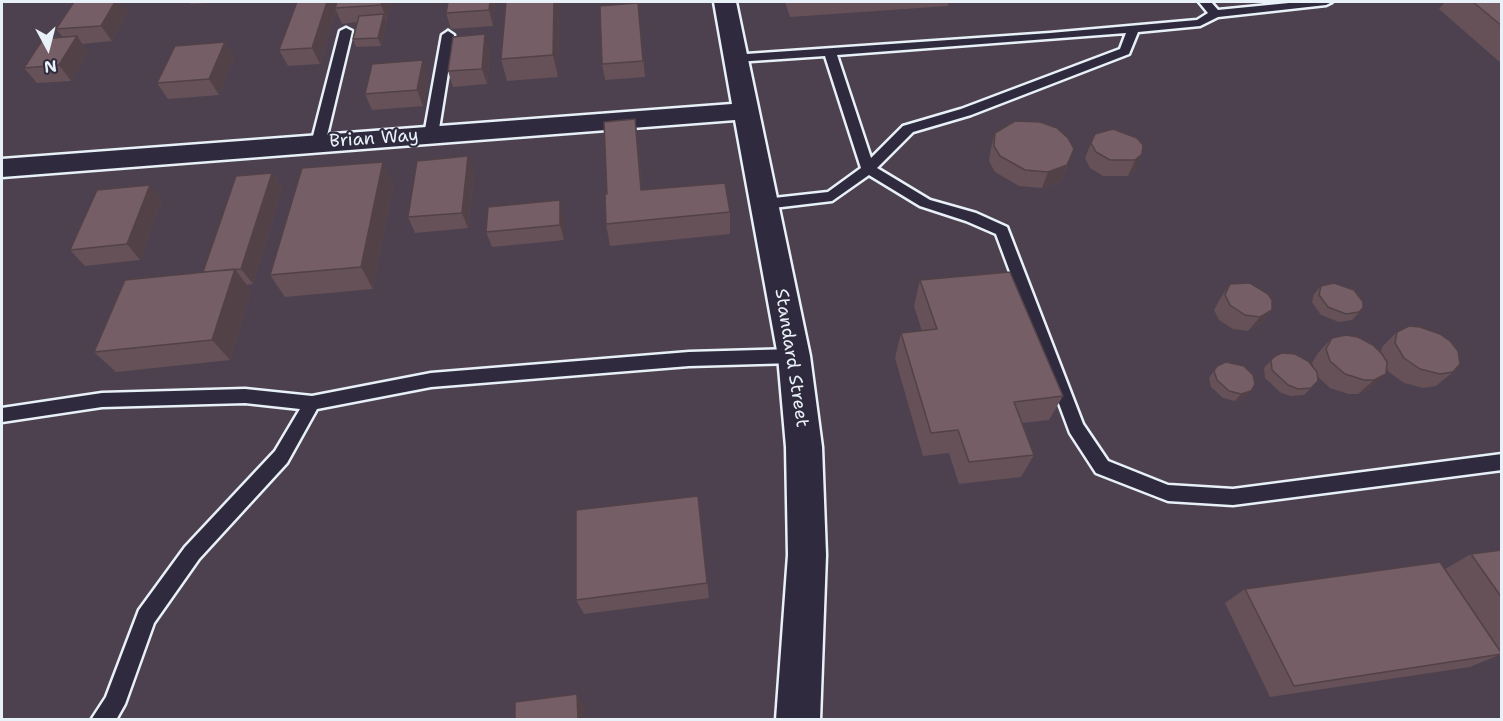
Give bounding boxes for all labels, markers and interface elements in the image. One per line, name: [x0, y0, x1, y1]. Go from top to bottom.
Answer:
north arrow: [18, 18, 78, 78]
text: N: [43, 55, 58, 78]
street label: Brian Way: [329, 125, 419, 153]
street label: Standard Street: [769, 287, 813, 429]

